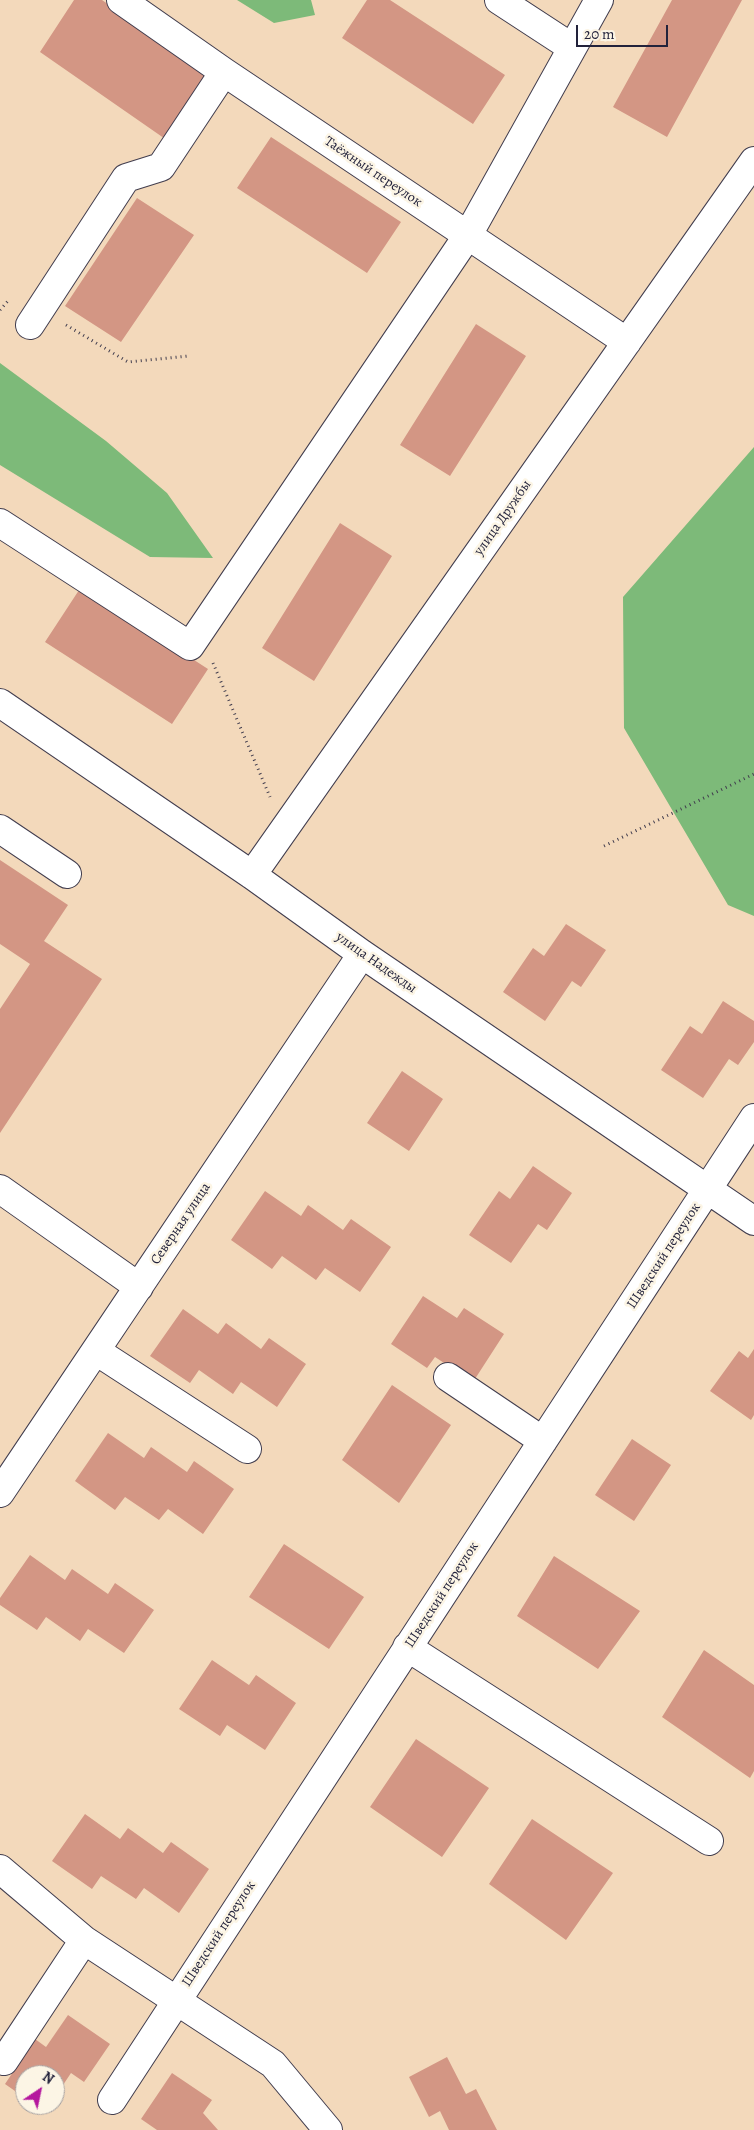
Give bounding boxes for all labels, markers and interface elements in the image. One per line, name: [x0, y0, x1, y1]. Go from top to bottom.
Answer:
scale bar: [579, 15, 672, 47]
text: 20 m: [584, 24, 615, 44]
street label: Таёжный переулок: [321, 133, 425, 211]
street label: улица Дружбы: [471, 477, 535, 559]
street label: улица Надежды: [332, 929, 420, 997]
street label: Северная улица: [147, 1180, 215, 1268]
street label: Шведский переулок: [623, 1200, 705, 1312]
street label: Шведский переулок: [401, 1539, 483, 1651]
street label: Шведский переулок: [178, 1878, 260, 1990]
north arrow: [15, 2065, 65, 2115]
text: N: [39, 2067, 58, 2089]

